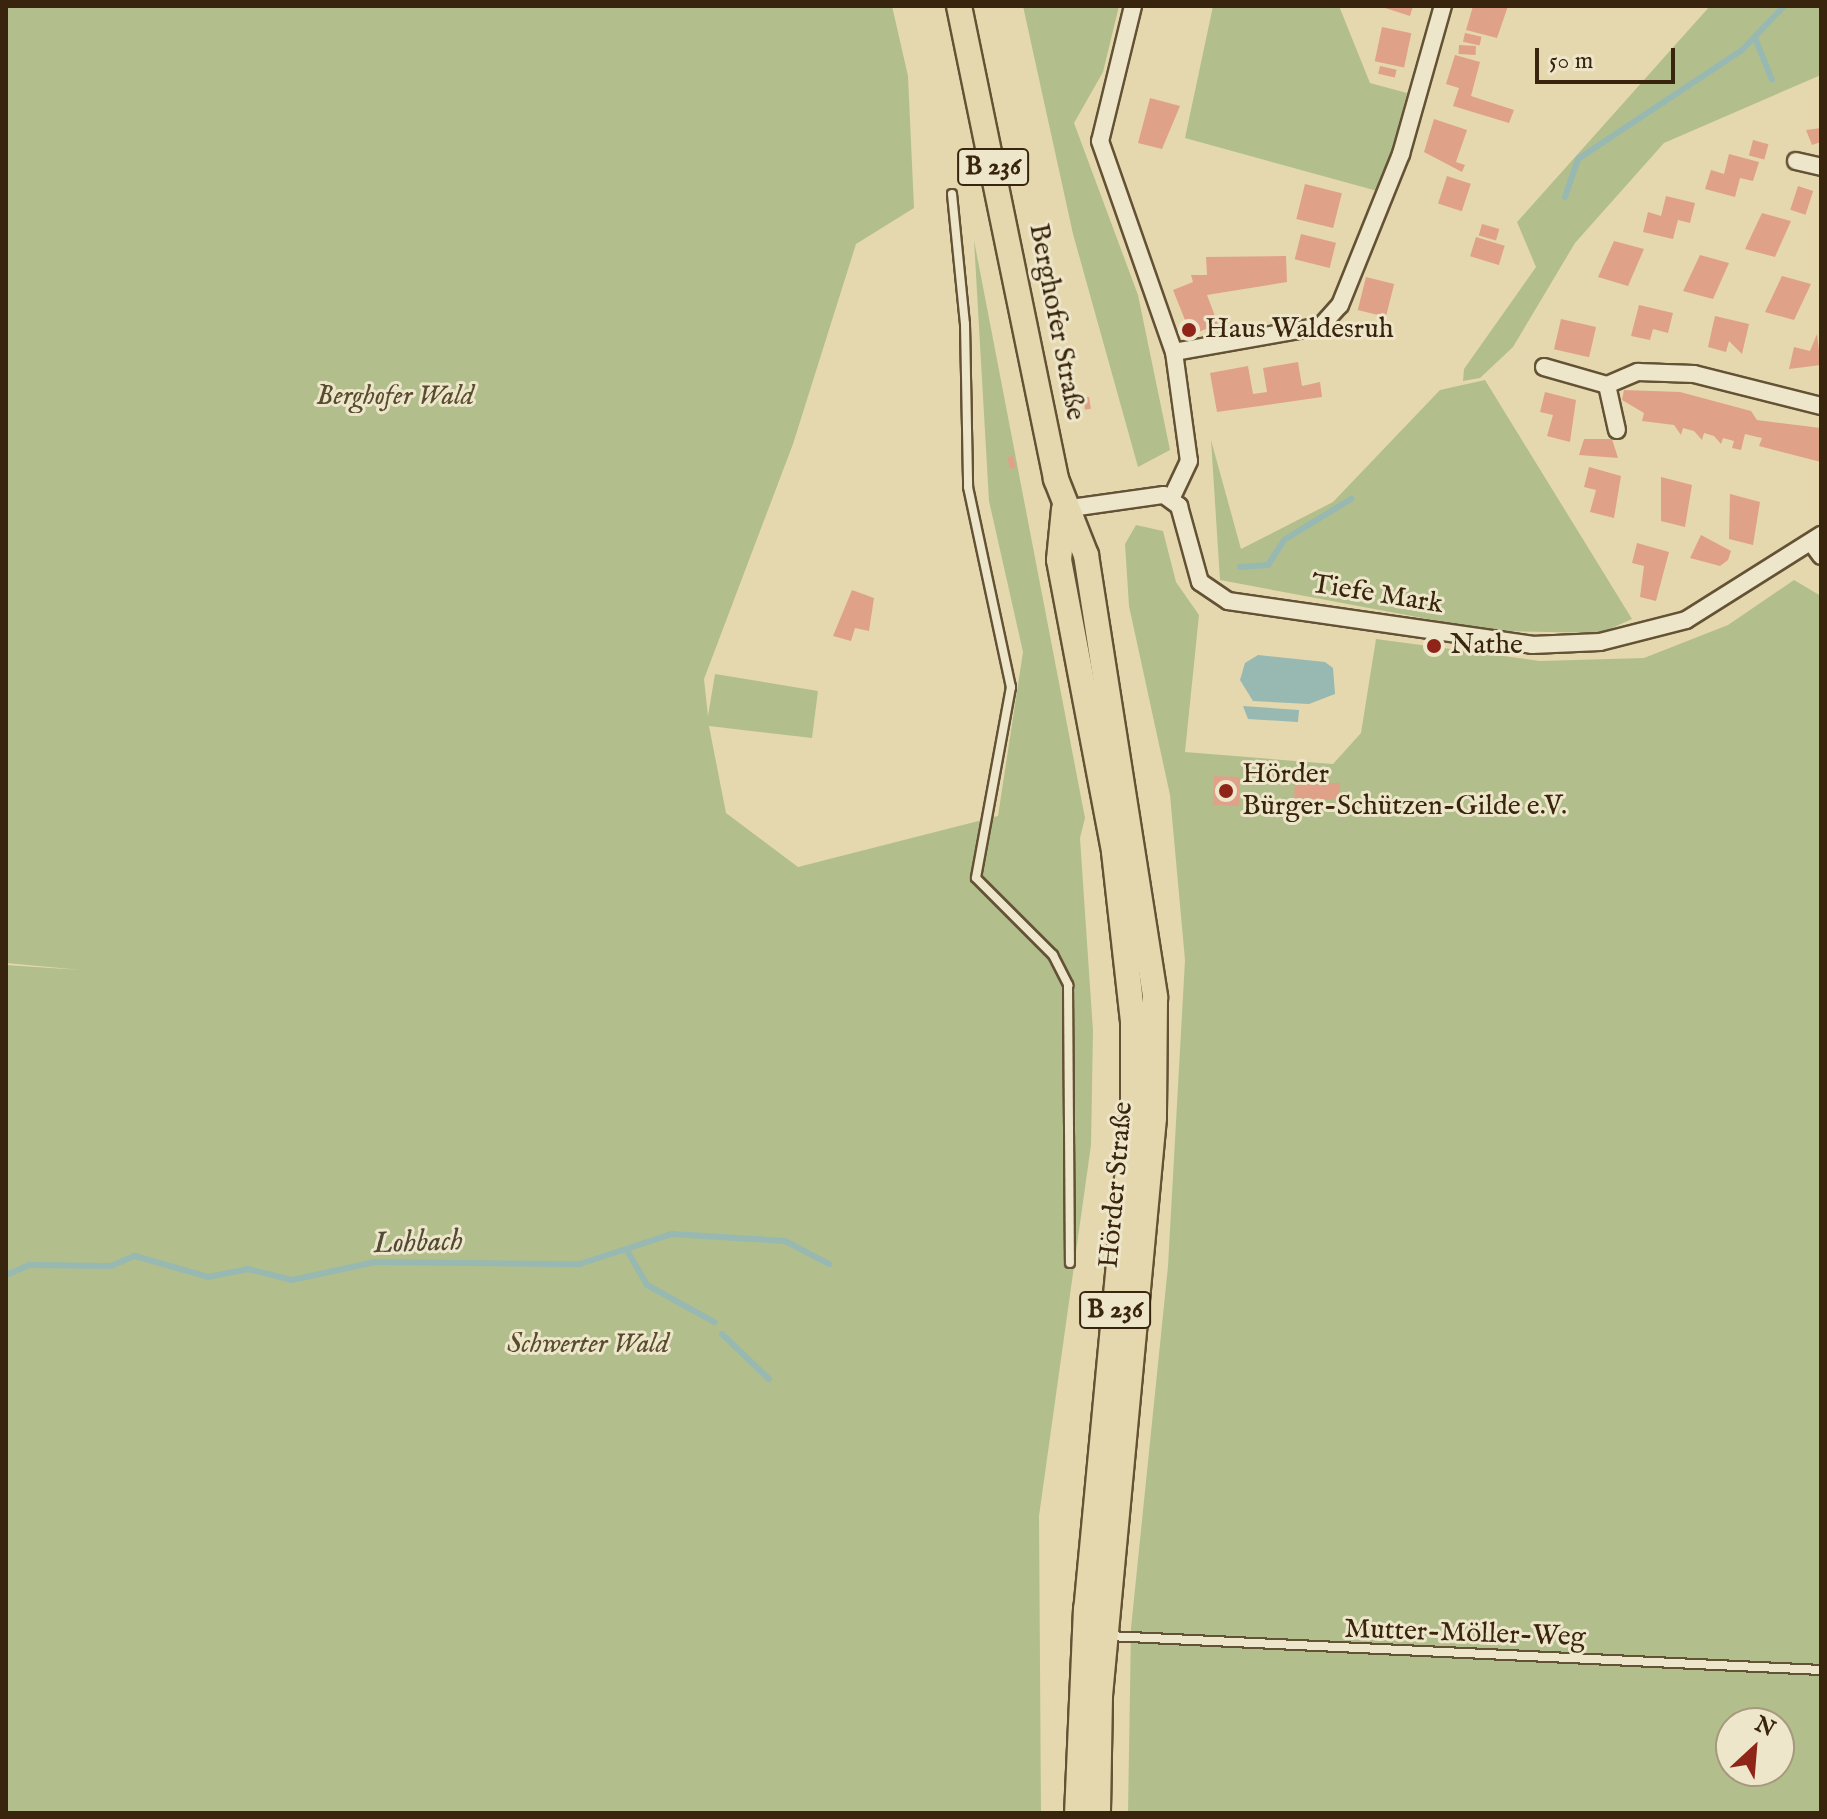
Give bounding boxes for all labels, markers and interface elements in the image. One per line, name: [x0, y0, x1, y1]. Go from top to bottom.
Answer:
scale bar: [1539, 32, 1679, 82]
text: 50 m: [1549, 46, 1593, 77]
road number: B 236: [957, 145, 1029, 189]
street label: Berghofer Straße: [1020, 221, 1092, 423]
place label: Haus Waldesruh: [1205, 313, 1394, 347]
marker: Haus Waldesruh: [1180, 321, 1198, 339]
park label: Berghofer Wald: [316, 380, 474, 414]
street label: Tiefe Mark: [1309, 568, 1445, 622]
place label: Nathe: [1450, 629, 1523, 663]
marker: Nathe: [1425, 637, 1443, 655]
place label: Hörder Bürger-Schützen-Gilde e.V.: [1242, 758, 1567, 824]
marker: Hörder Bürger-Schützen-Gilde e.V.: [1217, 782, 1235, 800]
street label: Hörder Straße: [1093, 1101, 1141, 1269]
water label: Lohbach: [373, 1223, 463, 1263]
road number: B 236: [1079, 1288, 1151, 1332]
park label: Schwerter Wald: [507, 1328, 669, 1362]
street label: Mutter-Möller-Weg: [1344, 1613, 1586, 1655]
north arrow: [1715, 1707, 1795, 1787]
text: N: [1750, 1710, 1779, 1744]

